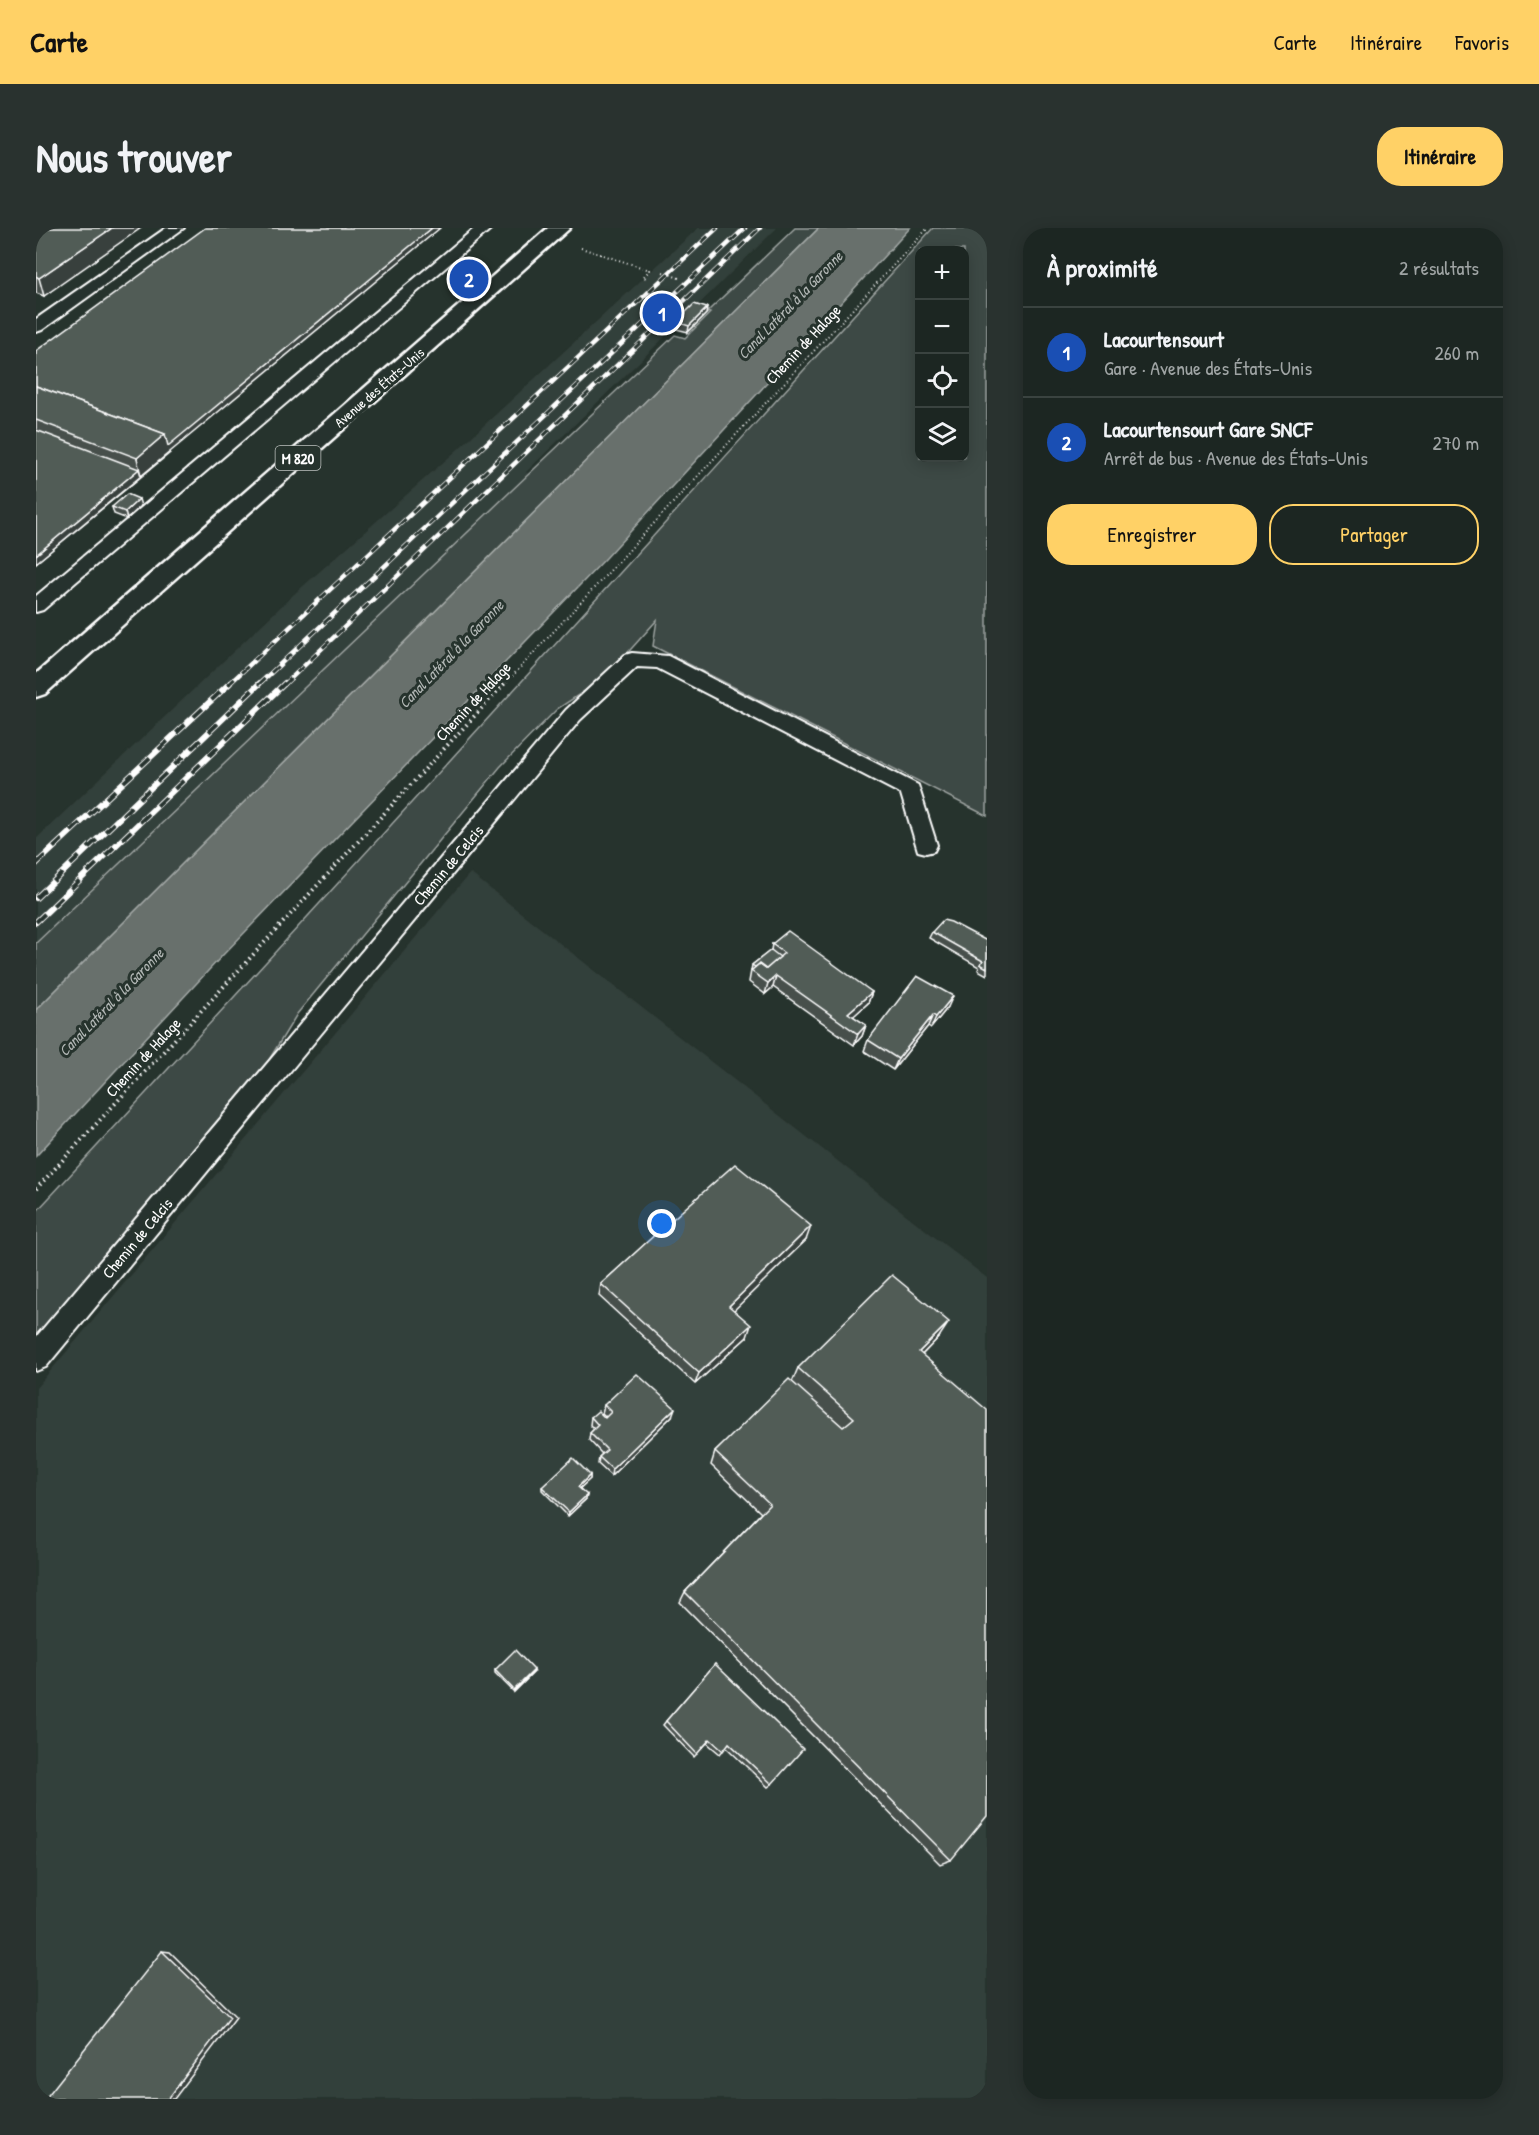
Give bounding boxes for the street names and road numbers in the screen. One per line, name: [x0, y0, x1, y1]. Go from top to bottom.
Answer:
street label: Chemin de Halage: [760, 299, 846, 389]
street label: Avenue des États-Unis: [330, 343, 428, 431]
road number: M 820: [276, 446, 320, 470]
street label: Chemin de Halage: [430, 656, 516, 746]
street label: Chemin de Celcis: [408, 820, 488, 910]
street label: Chemin de Halage: [100, 1012, 186, 1102]
street label: Chemin de Celcis: [97, 1193, 177, 1283]

